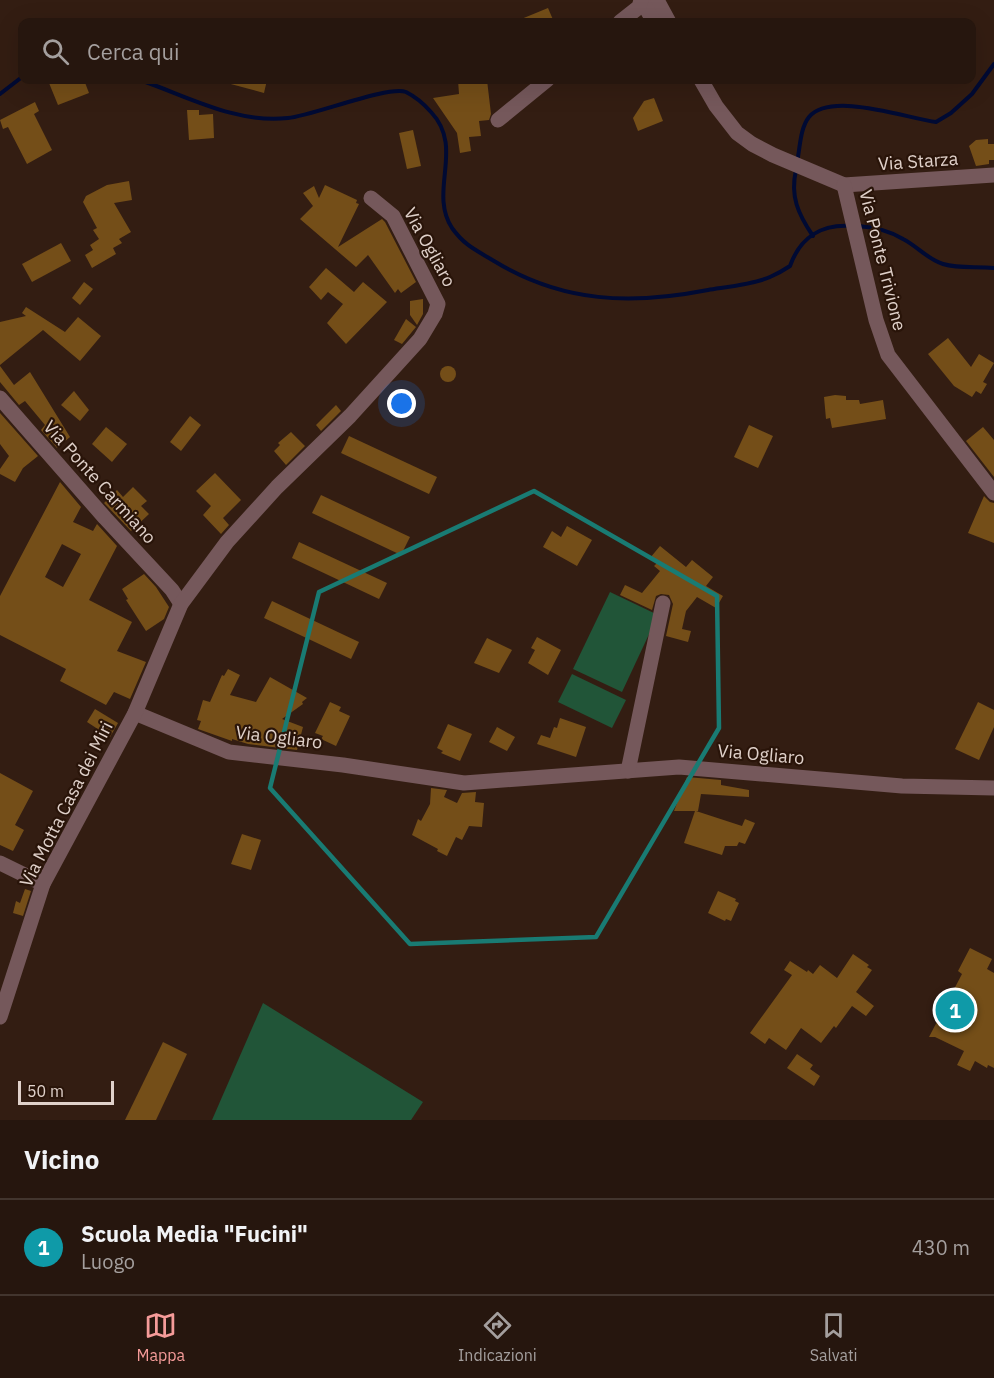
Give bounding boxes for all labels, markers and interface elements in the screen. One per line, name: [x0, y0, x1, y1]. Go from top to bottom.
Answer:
search box: [18, 18, 976, 84]
icon: search: [39, 35, 72, 68]
text: Cerca qui: [87, 37, 179, 66]
street label: Via Starza: [877, 147, 959, 175]
street label: Via Ponte Trivione: [854, 187, 912, 333]
street label: Via Ogliaro: [399, 203, 461, 291]
your location: [387, 389, 416, 418]
street label: Via Ponte Carmiano: [39, 416, 161, 548]
street label: Via Motta Casa dei Miri: [14, 717, 118, 891]
street label: Via Ogliaro: [234, 720, 324, 754]
street label: Via Ogliaro: [717, 739, 805, 769]
pin: 1: [936, 988, 974, 1032]
scale bar: [18, 1078, 114, 1106]
text: 50 m: [27, 1081, 64, 1101]
text: Vicino: [24, 1142, 99, 1176]
text: Scuola Media "Fucini": [81, 1219, 308, 1248]
text: 1: [38, 1234, 50, 1261]
text: 430 m: [912, 1234, 970, 1261]
text: Luogo: [81, 1248, 135, 1275]
tab: Mappa: [136, 1309, 185, 1365]
tab: Indicazioni: [458, 1309, 537, 1365]
tab: Salvati: [810, 1309, 858, 1365]

